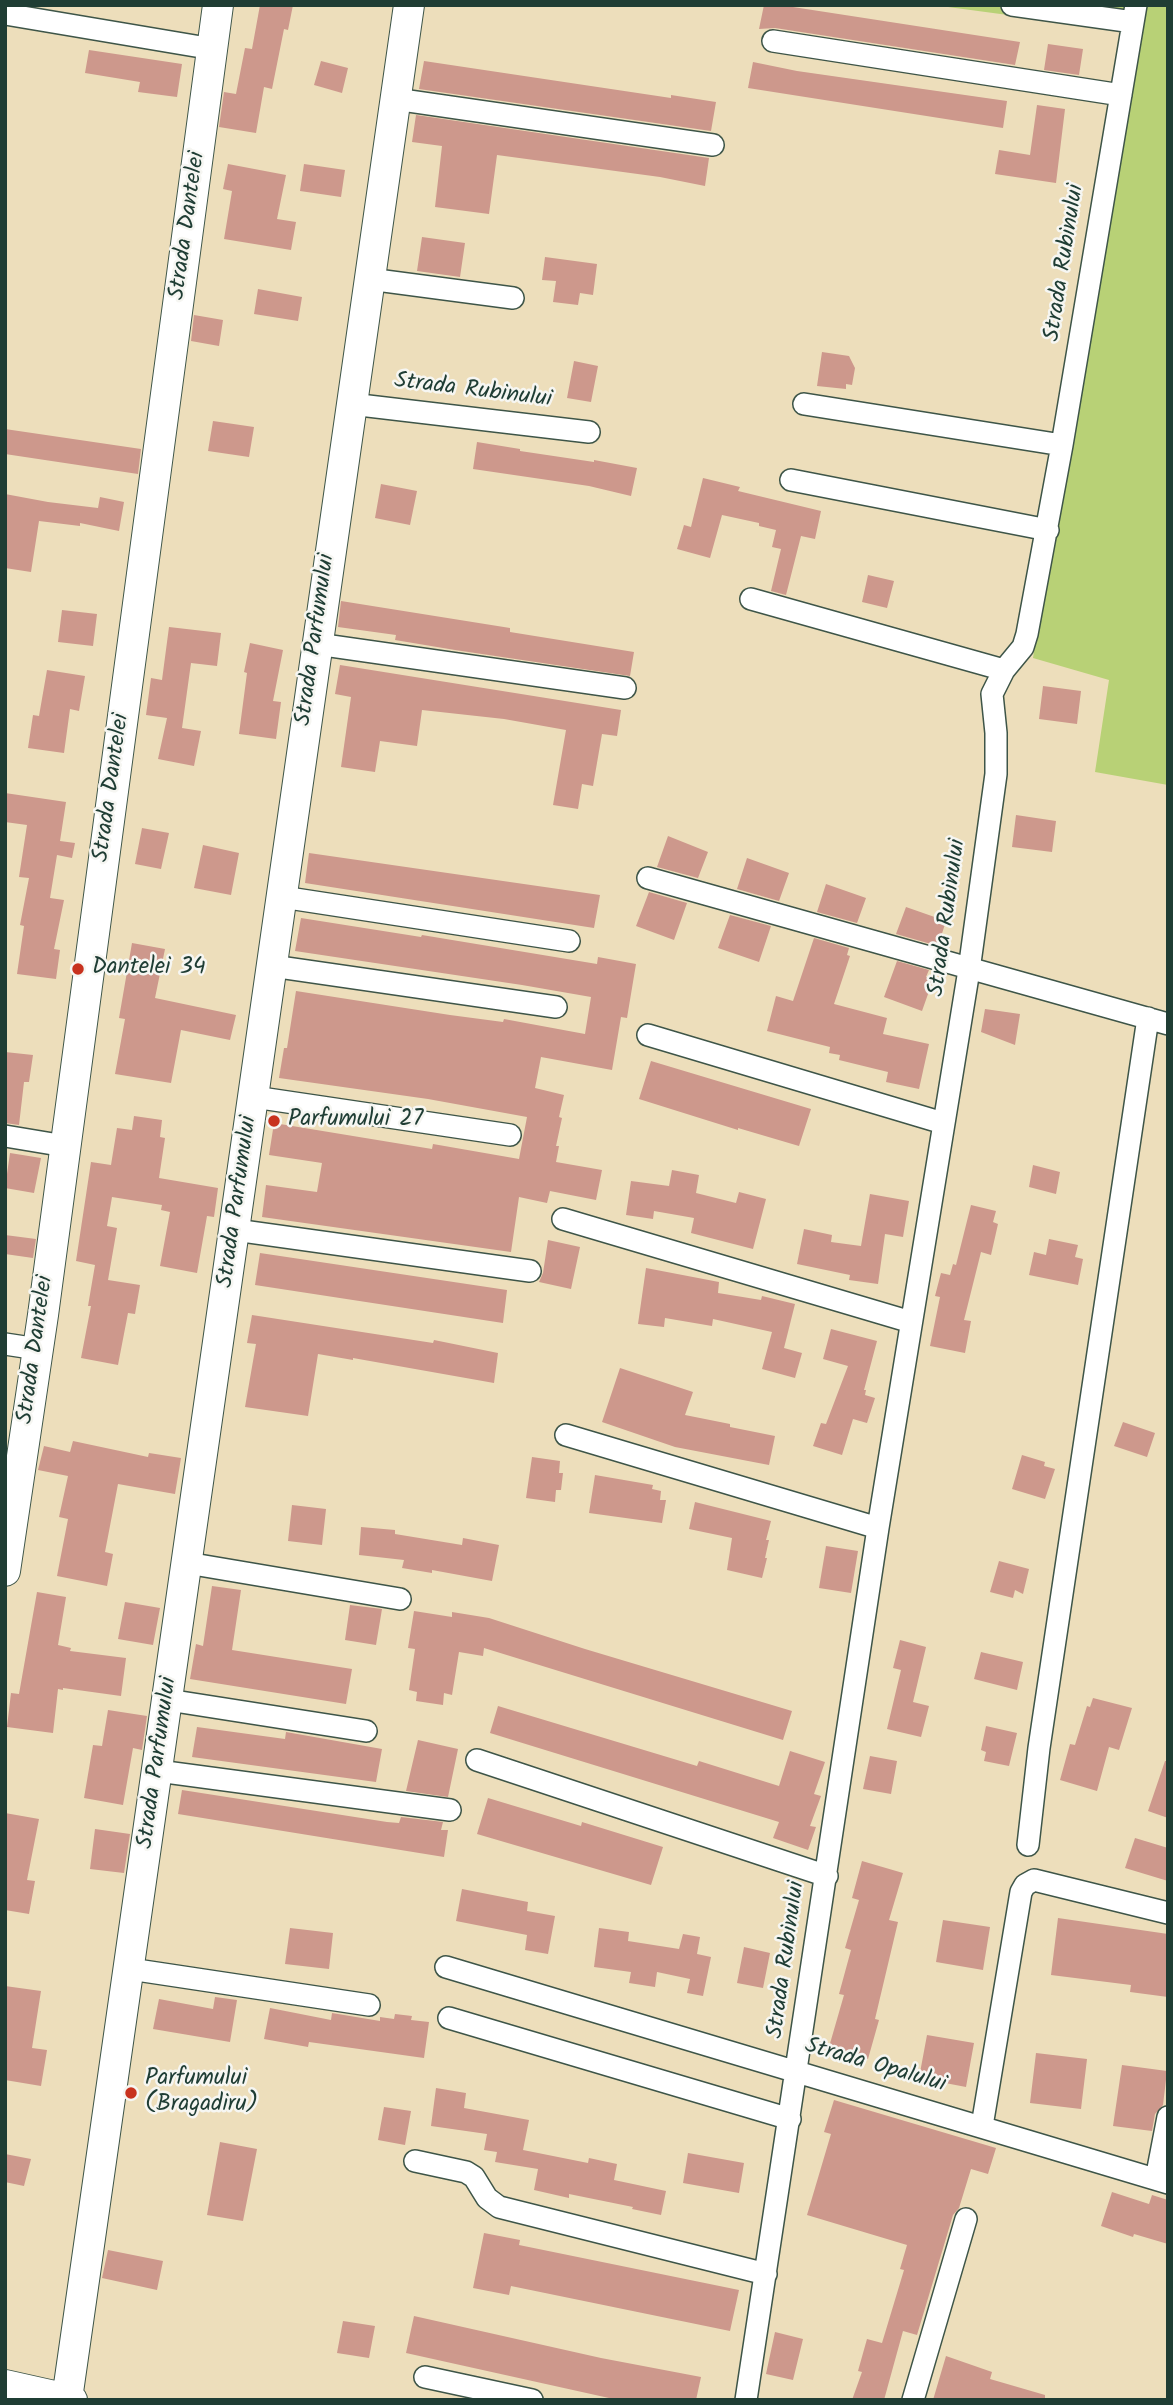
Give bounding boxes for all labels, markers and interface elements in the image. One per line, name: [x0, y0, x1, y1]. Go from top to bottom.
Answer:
street label: Strada Dantelei: [165, 150, 213, 302]
street label: Strada Rubinului: [1040, 183, 1092, 343]
street label: Strada Rubinului: [393, 369, 553, 415]
street label: Strada Parfumului: [291, 552, 343, 728]
street label: Strada Dantelei: [89, 712, 137, 864]
street label: Strada Rubinului: [924, 838, 974, 998]
place label: Dantelei 34: [92, 955, 206, 983]
marker: Dantelei 34: [70, 961, 86, 977]
place label: Parfumului 27: [288, 1107, 423, 1135]
marker: Parfumului 27: [266, 1113, 282, 1129]
street label: Strada Parfumului: [213, 1114, 265, 1290]
street label: Strada Dantelei: [13, 1274, 61, 1426]
street label: Strada Parfumului: [133, 1675, 185, 1851]
street label: Strada Rubinului: [763, 1880, 813, 2040]
street label: Strada Opalului: [801, 2034, 949, 2100]
place label: Parfumului (Bragadiru): [145, 2066, 258, 2120]
marker: Parfumului (Bragadiru): [123, 2085, 139, 2101]

